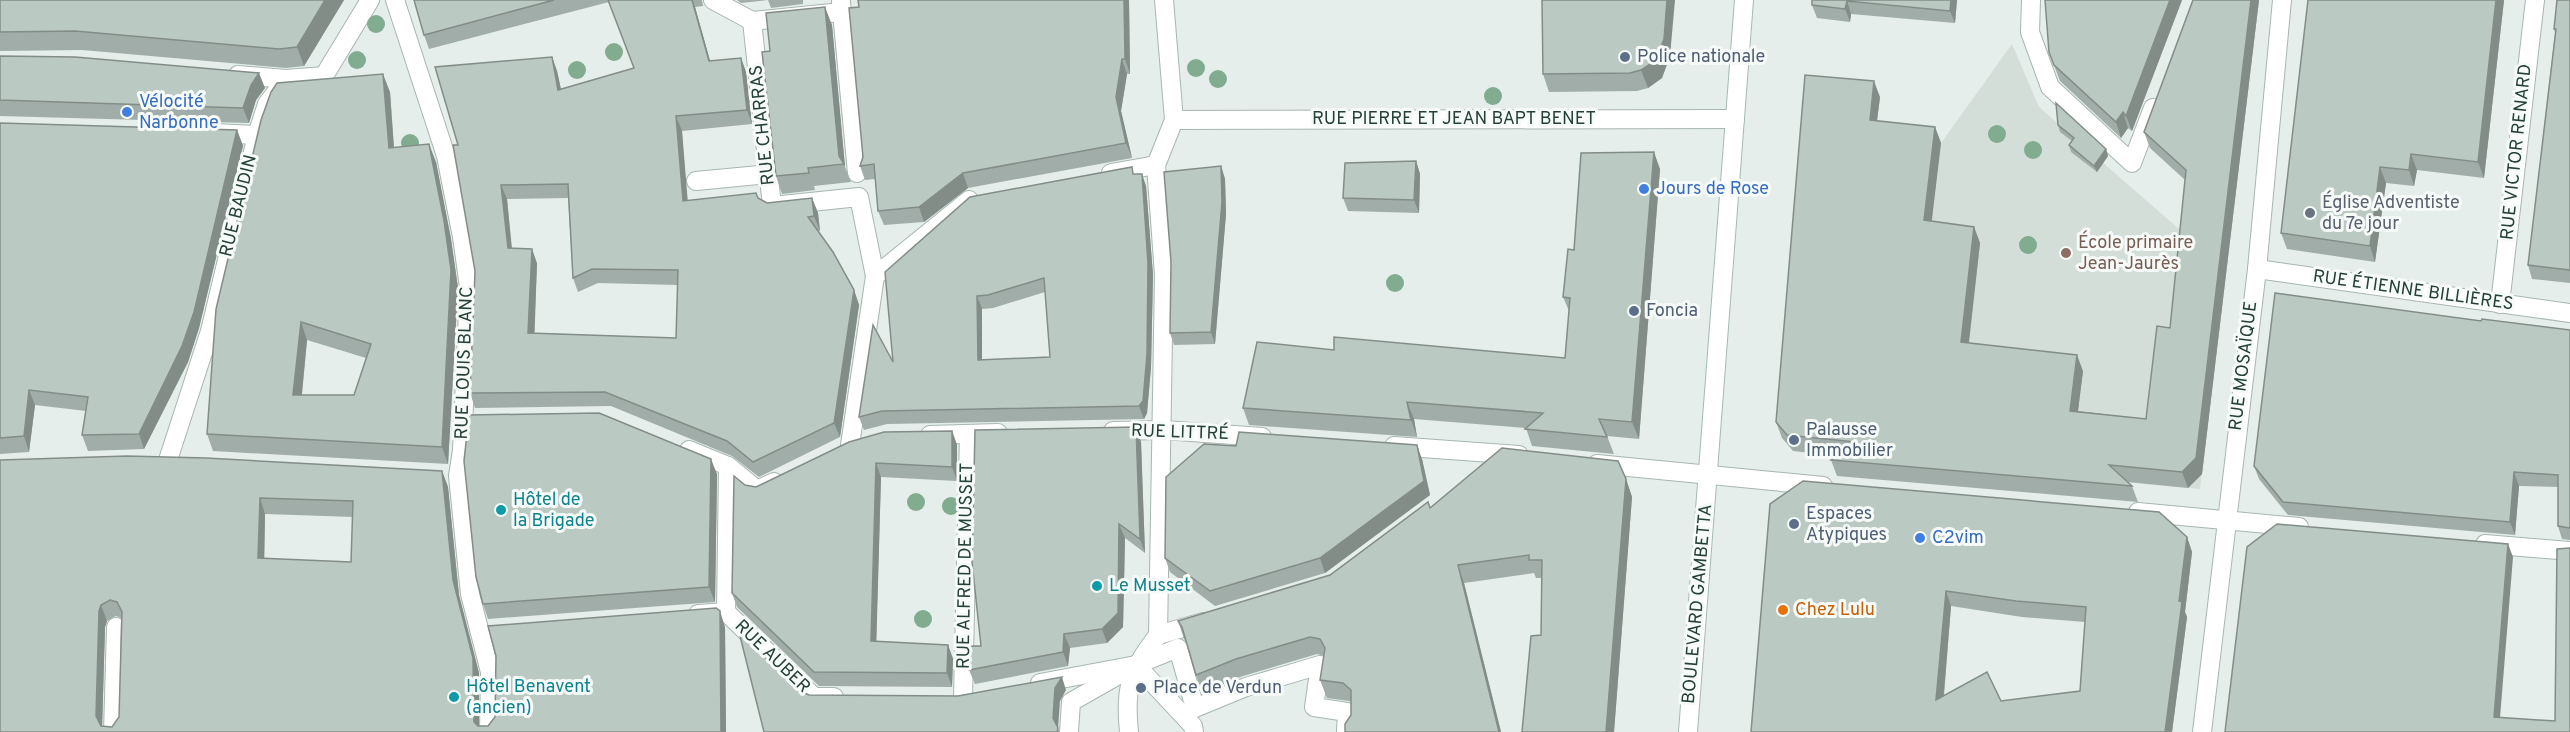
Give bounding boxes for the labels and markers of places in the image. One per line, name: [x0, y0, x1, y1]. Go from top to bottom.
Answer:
place label: Police nationale: [1637, 46, 1765, 69]
marker: Police nationale: [1618, 50, 1632, 64]
place label: Vélocité Narbonne: [139, 91, 219, 135]
marker: Vélocité Narbonne: [120, 105, 134, 119]
place label: Jours de Rose: [1656, 178, 1769, 201]
marker: Jours de Rose: [1637, 182, 1651, 196]
place label: Église Adventiste du 7e jour: [2322, 190, 2460, 236]
marker: Église Adventiste du 7e jour: [2303, 206, 2317, 220]
place label: École primaire Jean-Jaurès: [2078, 230, 2193, 276]
marker: École primaire Jean-Jaurès: [2059, 246, 2073, 260]
place label: Foncia: [1646, 300, 1698, 323]
marker: Foncia: [1627, 304, 1641, 318]
place label: Palausse Immobilier: [1806, 419, 1893, 463]
marker: Palausse Immobilier: [1787, 433, 1801, 447]
place label: Hôtel de la Brigade: [513, 489, 595, 533]
marker: Hôtel de la Brigade: [494, 503, 508, 517]
place label: Espaces Atypiques: [1806, 503, 1887, 547]
marker: Espaces Atypiques: [1787, 517, 1801, 531]
place label: C2vim: [1932, 527, 1984, 550]
marker: C2vim: [1913, 531, 1927, 545]
place label: Le Musset: [1109, 575, 1191, 598]
marker: Le Musset: [1090, 579, 1104, 593]
place label: Chez Lulu: [1795, 599, 1875, 622]
marker: Chez Lulu: [1776, 603, 1790, 617]
place label: Hôtel Benavent (ancien): [466, 676, 591, 720]
place label: Place de Verdun: [1153, 677, 1282, 700]
marker: Place de Verdun: [1134, 681, 1148, 695]
marker: Hôtel Benavent (ancien): [447, 690, 461, 704]

